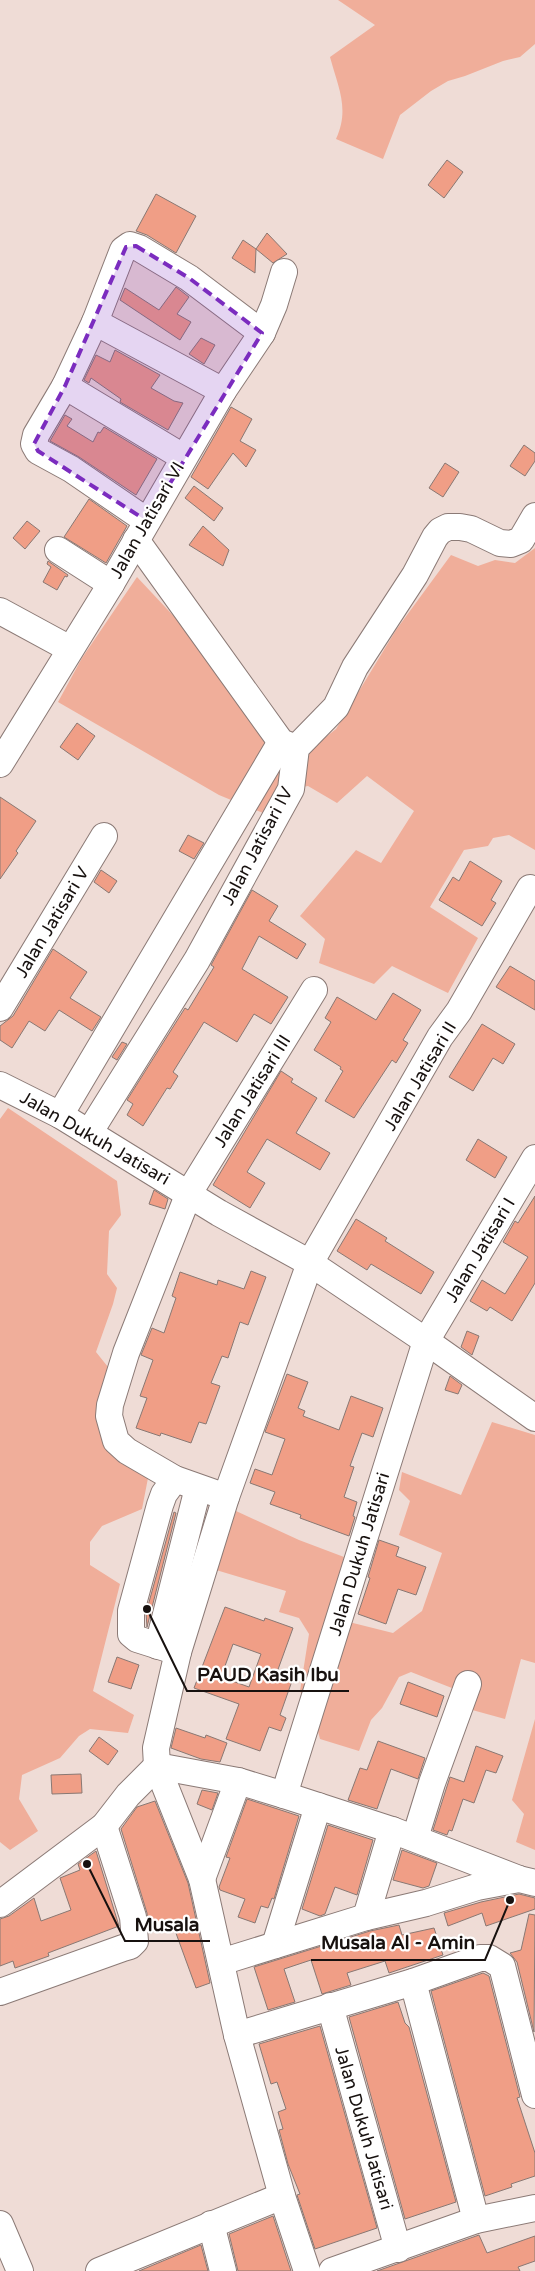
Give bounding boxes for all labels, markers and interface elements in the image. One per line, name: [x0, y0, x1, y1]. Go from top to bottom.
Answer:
street label: Jalan Jatisari VI: [105, 458, 189, 582]
street label: Jalan Jatisari IV: [217, 783, 298, 909]
street label: Jalan Jatisari V: [10, 862, 94, 982]
street label: Jalan Jatisari II: [379, 1017, 461, 1135]
street label: Jalan Jatisari III: [209, 1031, 295, 1151]
street label: Jalan Dukuh Jatisari: [16, 1086, 174, 1190]
street label: Jalan Jatisari I: [440, 1194, 520, 1306]
street label: Jalan Dukuh Jatisari: [324, 1470, 394, 1638]
callout: PAUD Kasih Ibu: [187, 1657, 349, 1691]
text: PAUD Kasih Ibu: [197, 1664, 339, 1686]
callout: Musala: [125, 1907, 210, 1941]
text: Musala: [135, 1914, 199, 1936]
callout: Musala Al - Amin: [311, 1926, 485, 1960]
text: Musala Al - Amin: [321, 1932, 475, 1954]
street label: Jalan Dukuh Jatisari: [330, 2044, 398, 2212]

